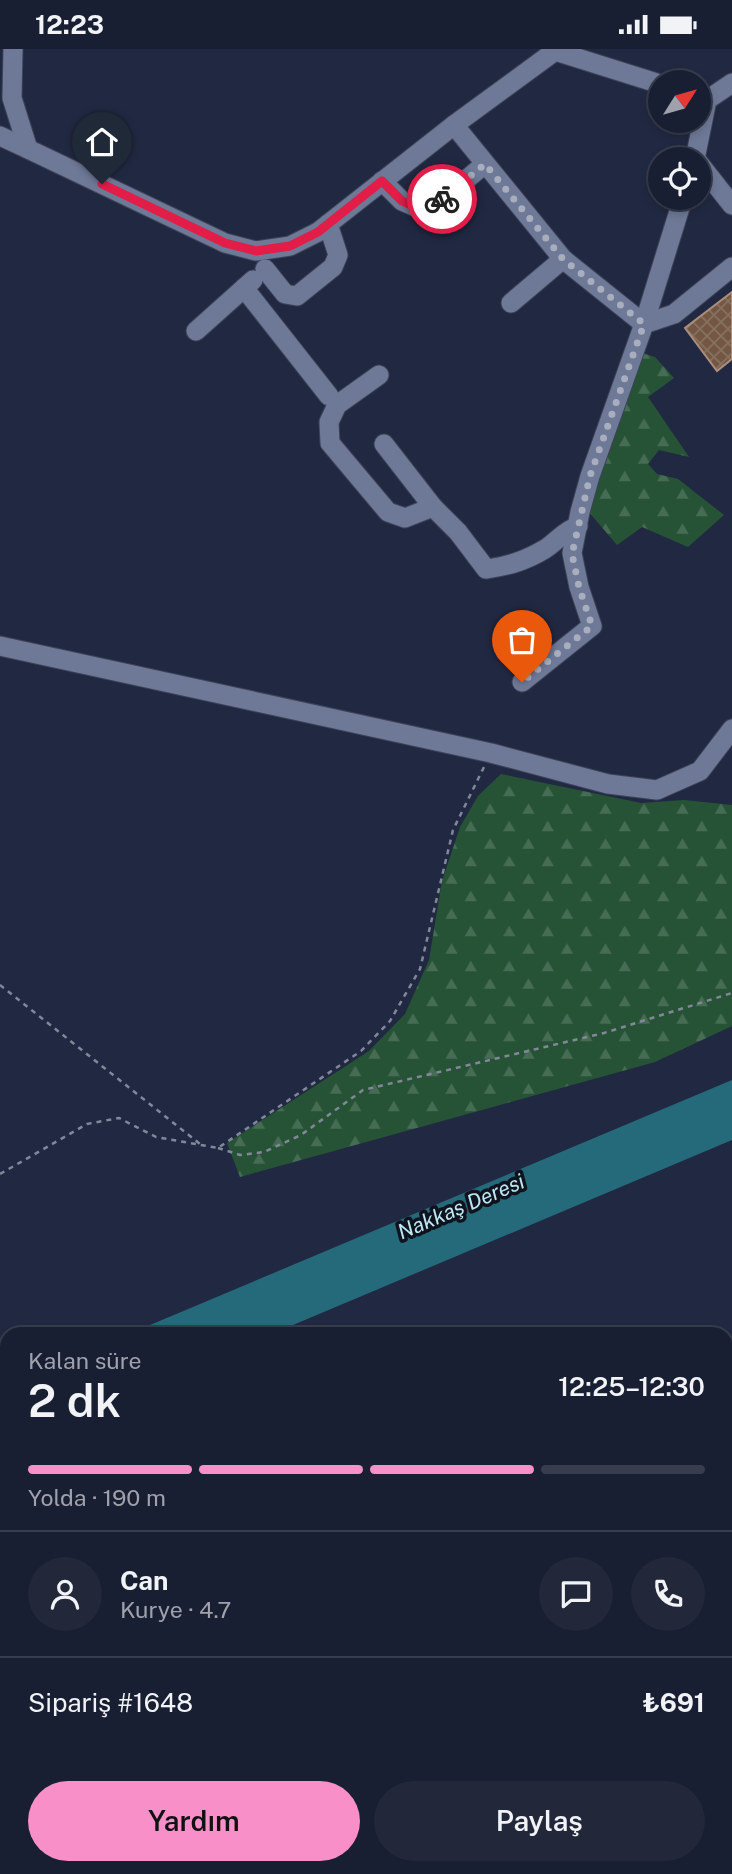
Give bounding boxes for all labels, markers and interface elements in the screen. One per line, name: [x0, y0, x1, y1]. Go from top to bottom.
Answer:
text: 12:23: [35, 9, 104, 40]
north arrow: [648, 70, 710, 133]
map controls: [648, 70, 711, 210]
pin: [72, 112, 132, 184]
icon: home: [83, 123, 121, 161]
button: locate: [648, 147, 711, 210]
courier: [407, 164, 477, 234]
icon: bike: [423, 180, 461, 218]
pin: [492, 610, 552, 682]
icon: bag: [503, 621, 541, 659]
water label: Nakkaş Deresi: [394, 1169, 528, 1244]
text: Kalan süre: [28, 1347, 142, 1374]
text: 12:25–12:30: [558, 1371, 705, 1402]
text: 2 dk: [28, 1373, 121, 1427]
text: Yolda · 190 m: [28, 1484, 166, 1511]
button: person: [28, 1557, 102, 1631]
button: chat: [539, 1557, 613, 1631]
button: phone: [631, 1557, 705, 1631]
text: Can: [120, 1565, 168, 1596]
text: Kurye · 4.7: [120, 1596, 231, 1623]
text: Sipariş #1648: [28, 1687, 193, 1718]
text: ₺691: [643, 1687, 705, 1718]
button: Yardım: [28, 1781, 360, 1861]
button: Paylaş: [374, 1781, 705, 1861]

